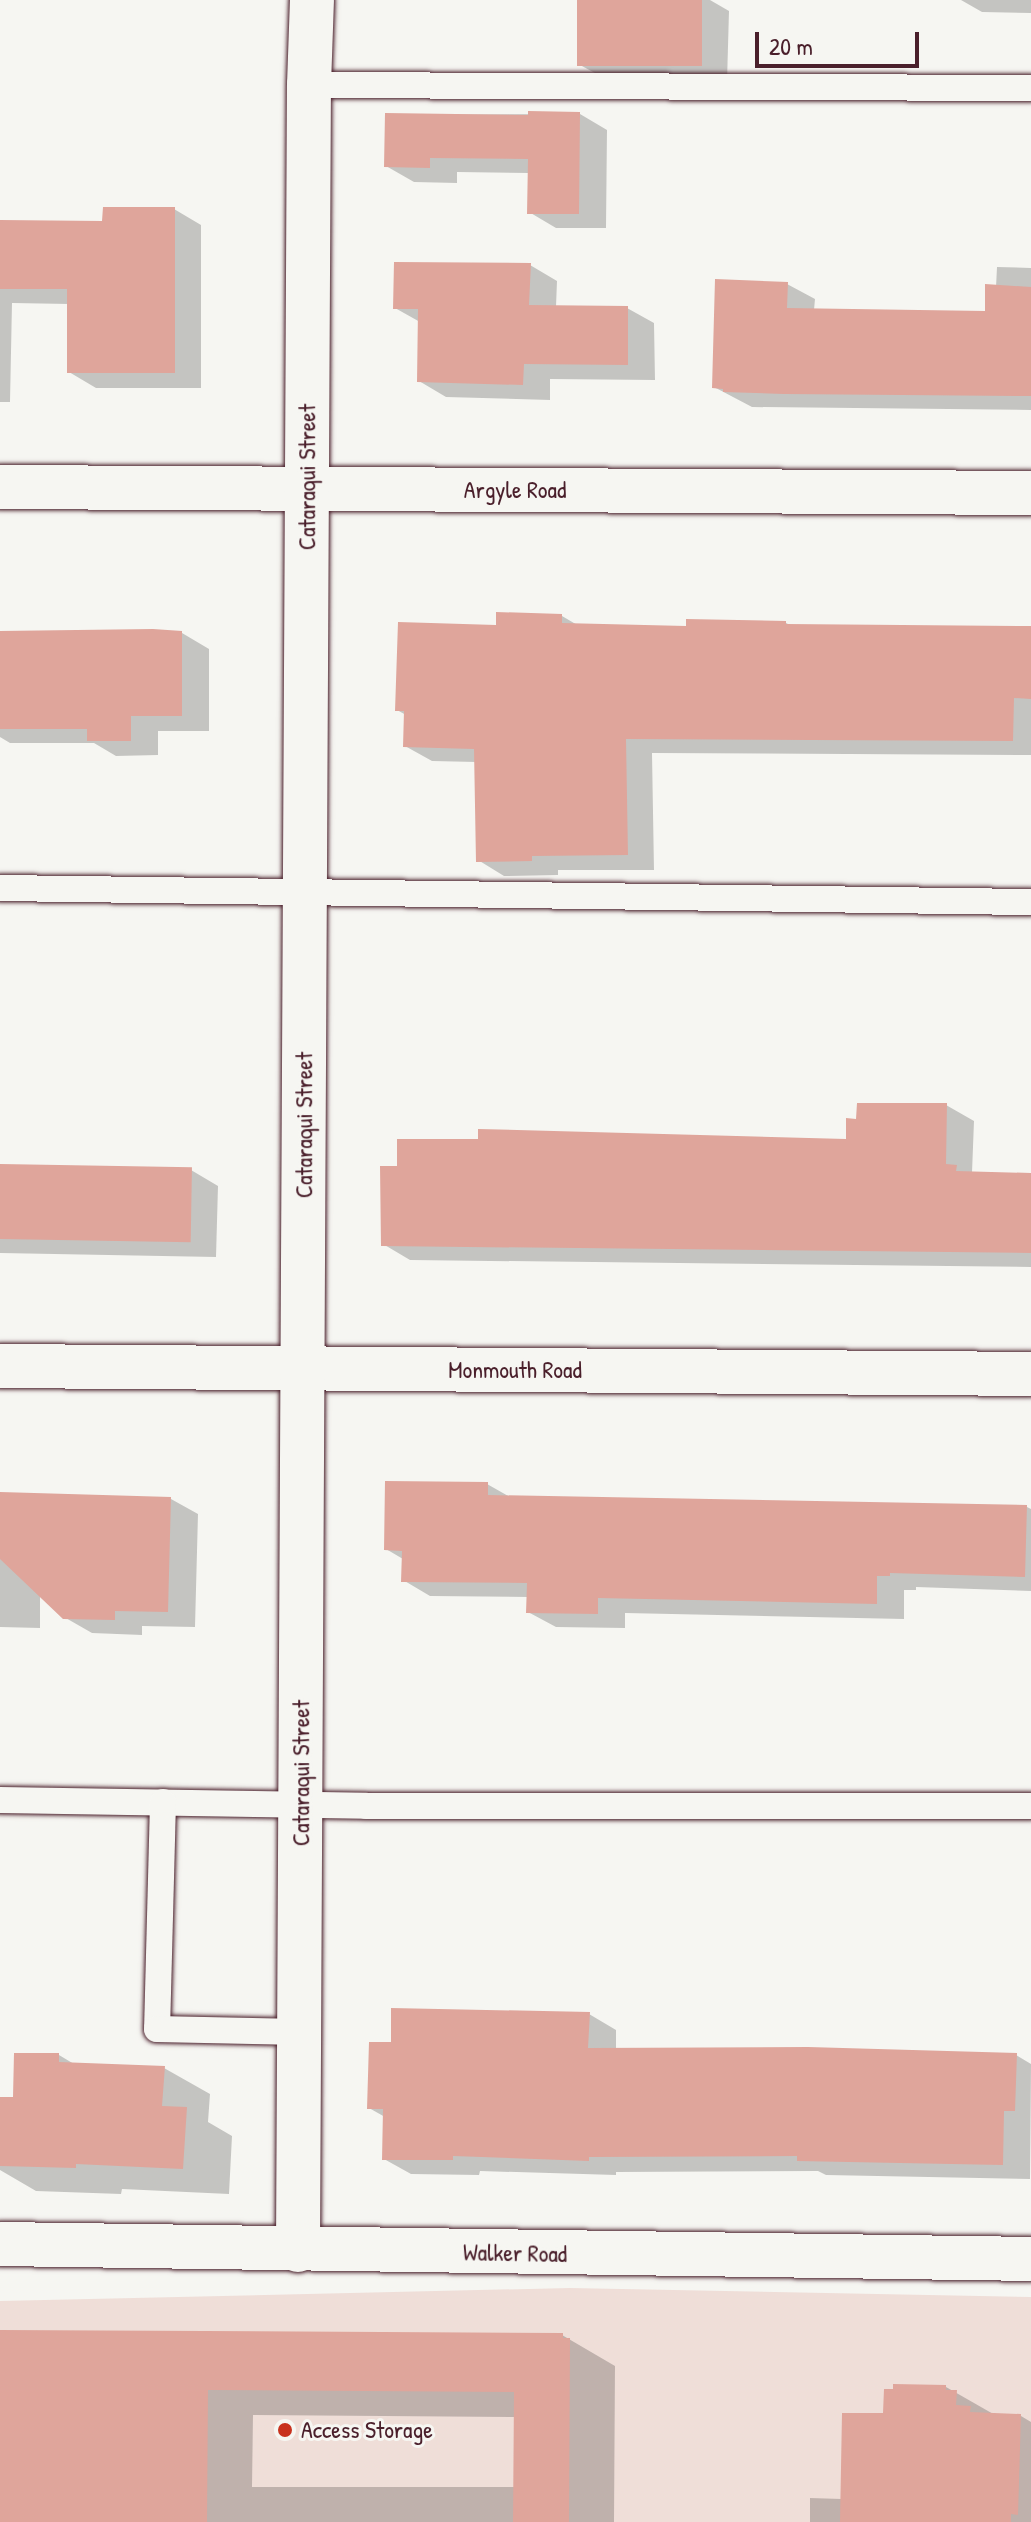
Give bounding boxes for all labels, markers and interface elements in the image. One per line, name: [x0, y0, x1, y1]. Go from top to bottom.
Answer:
scale bar: [759, 16, 923, 66]
text: 20 m: [769, 30, 813, 62]
street label: Cataraqui Street: [293, 404, 321, 550]
street label: Argyle Road: [464, 476, 566, 504]
street label: Cataraqui Street: [290, 1052, 318, 1198]
street label: Monmouth Road: [448, 1356, 582, 1384]
street label: Cataraqui Street: [287, 1700, 315, 1846]
street label: Walker Road: [463, 2238, 567, 2268]
place label: Access Storage: [301, 2416, 433, 2444]
marker: Access Storage: [276, 2421, 294, 2439]

